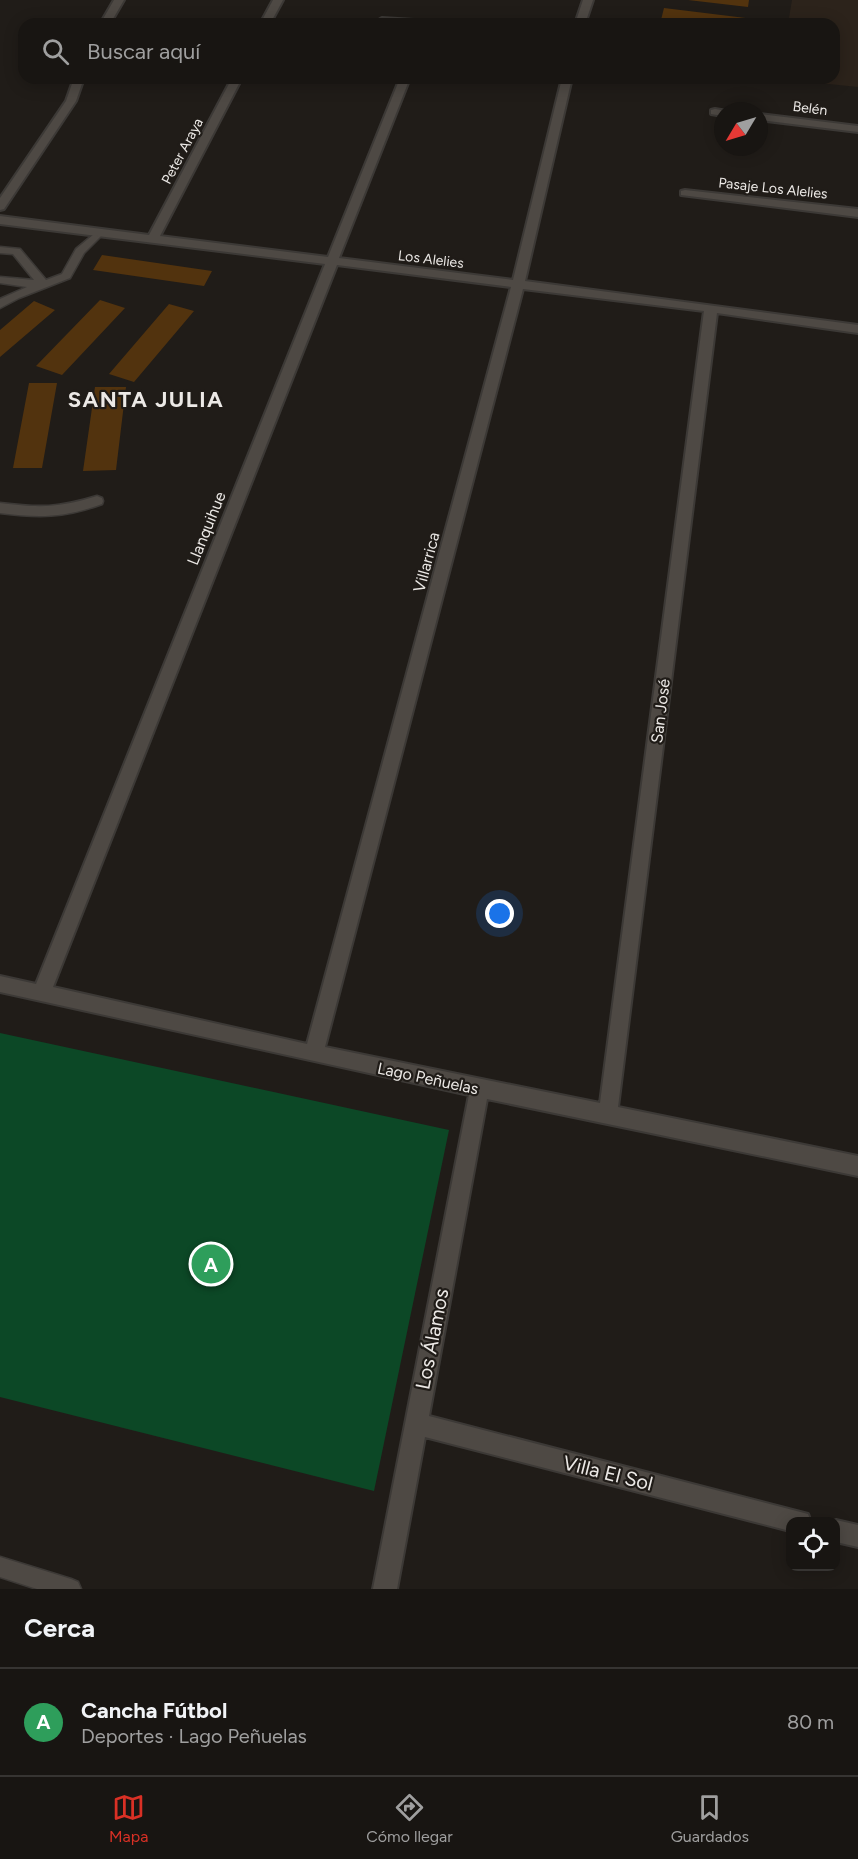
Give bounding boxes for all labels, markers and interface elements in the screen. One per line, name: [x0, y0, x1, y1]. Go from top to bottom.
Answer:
search box: [18, 18, 840, 84]
icon: search: [39, 35, 72, 68]
text: Buscar aquí: [87, 38, 200, 65]
street label: Belén: [792, 98, 828, 119]
north arrow: [714, 102, 768, 156]
street label: Peter Araya: [158, 115, 207, 187]
street label: Pasaje Los Alelies: [718, 174, 828, 203]
street label: Los Alelies: [397, 247, 465, 272]
district label: SANTA JULIA: [68, 386, 224, 413]
street label: Llanquihue: [183, 489, 230, 568]
street label: Villarrica: [409, 530, 444, 594]
street label: San José: [647, 678, 674, 744]
your location: [485, 899, 514, 928]
street label: Lago Peñuelas: [376, 1059, 480, 1098]
pin: A: [192, 1242, 230, 1286]
street label: Los Álamos: [410, 1286, 454, 1392]
street label: Villa El Sol: [561, 1450, 655, 1496]
map controls: [786, 1517, 840, 1571]
button: locate: [786, 1517, 840, 1571]
text: Cerca: [24, 1612, 95, 1644]
text: Cancha Fútbol: [81, 1697, 227, 1724]
text: A: [36, 1710, 51, 1734]
text: 80 m: [787, 1710, 834, 1734]
text: Deportes · Lago Peñuelas: [81, 1724, 307, 1748]
tab: Mapa: [109, 1791, 148, 1846]
tab: Cómo llegar: [366, 1791, 453, 1846]
tab: Guardados: [671, 1791, 749, 1846]

